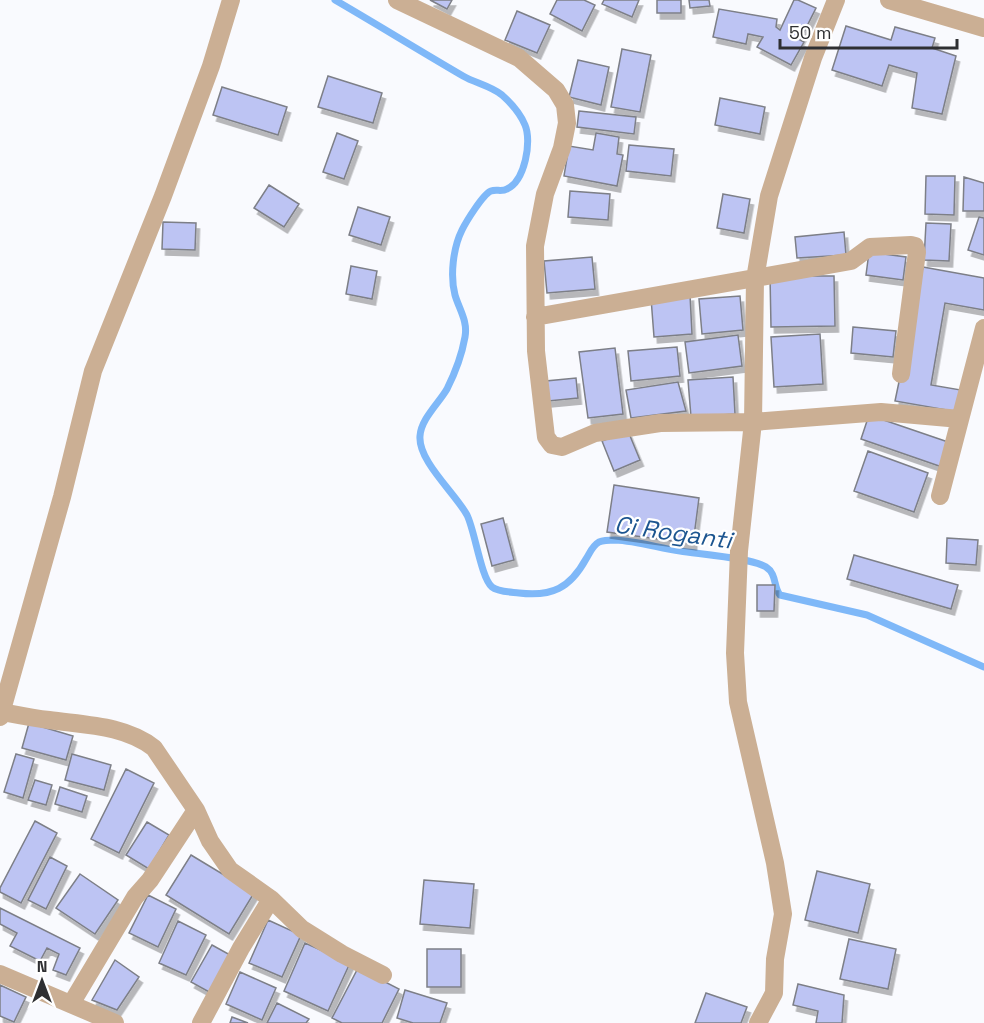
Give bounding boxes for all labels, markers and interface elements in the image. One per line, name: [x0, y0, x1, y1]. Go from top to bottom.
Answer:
scale bar: [780, 12, 957, 50]
text: 50 m: [789, 21, 831, 44]
water label: Ci Roganti: [612, 508, 737, 556]
north arrow: [12, 951, 72, 1011]
text: N: [37, 956, 47, 977]

